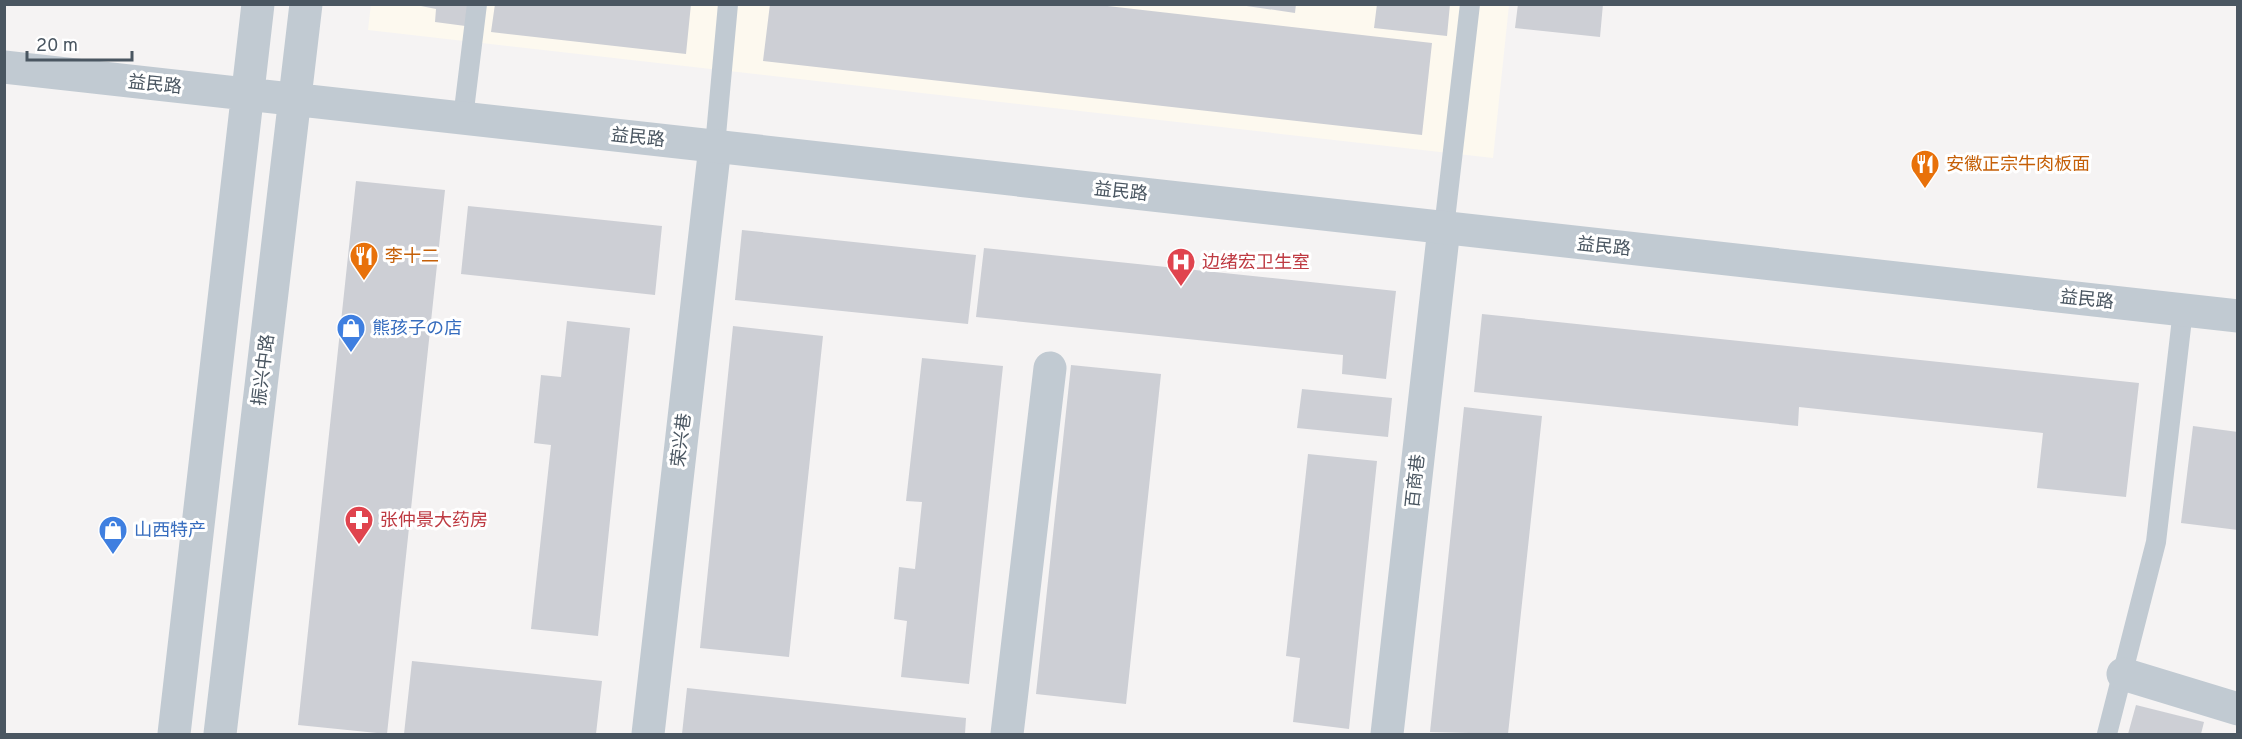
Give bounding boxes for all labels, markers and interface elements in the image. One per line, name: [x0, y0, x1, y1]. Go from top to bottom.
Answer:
scale bar: [27, 24, 132, 62]
text: 20 m: [36, 35, 78, 58]
street label: 益民路: [127, 71, 183, 100]
street label: 益民路: [610, 124, 666, 153]
restaurant icon: 安徽正宗牛肉板面: [1909, 148, 1941, 190]
place label: 安徽正宗牛肉板面: [1946, 154, 2090, 177]
street label: 益民路: [1093, 178, 1149, 207]
street label: 益民路: [1576, 233, 1632, 262]
restaurant icon: 李十二: [348, 240, 380, 282]
place label: 李十二: [385, 246, 439, 269]
hospital icon: 边绪宏卫生室: [1165, 246, 1197, 288]
place label: 边绪宏卫生室: [1202, 252, 1310, 275]
street label: 益民路: [2059, 286, 2115, 315]
shop icon: 熊孩子の店: [335, 312, 367, 354]
place label: 熊孩子の店: [372, 318, 462, 341]
street label: 振兴中路: [249, 333, 280, 407]
street label: 荣兴巷: [668, 412, 697, 468]
street label: 百商巷: [1402, 453, 1431, 509]
pharmacy icon: 张仲景大药房: [343, 504, 375, 546]
place label: 张仲景大药房: [380, 510, 488, 533]
shop icon: 山西特产: [97, 514, 129, 556]
place label: 山西特产: [134, 520, 206, 543]

